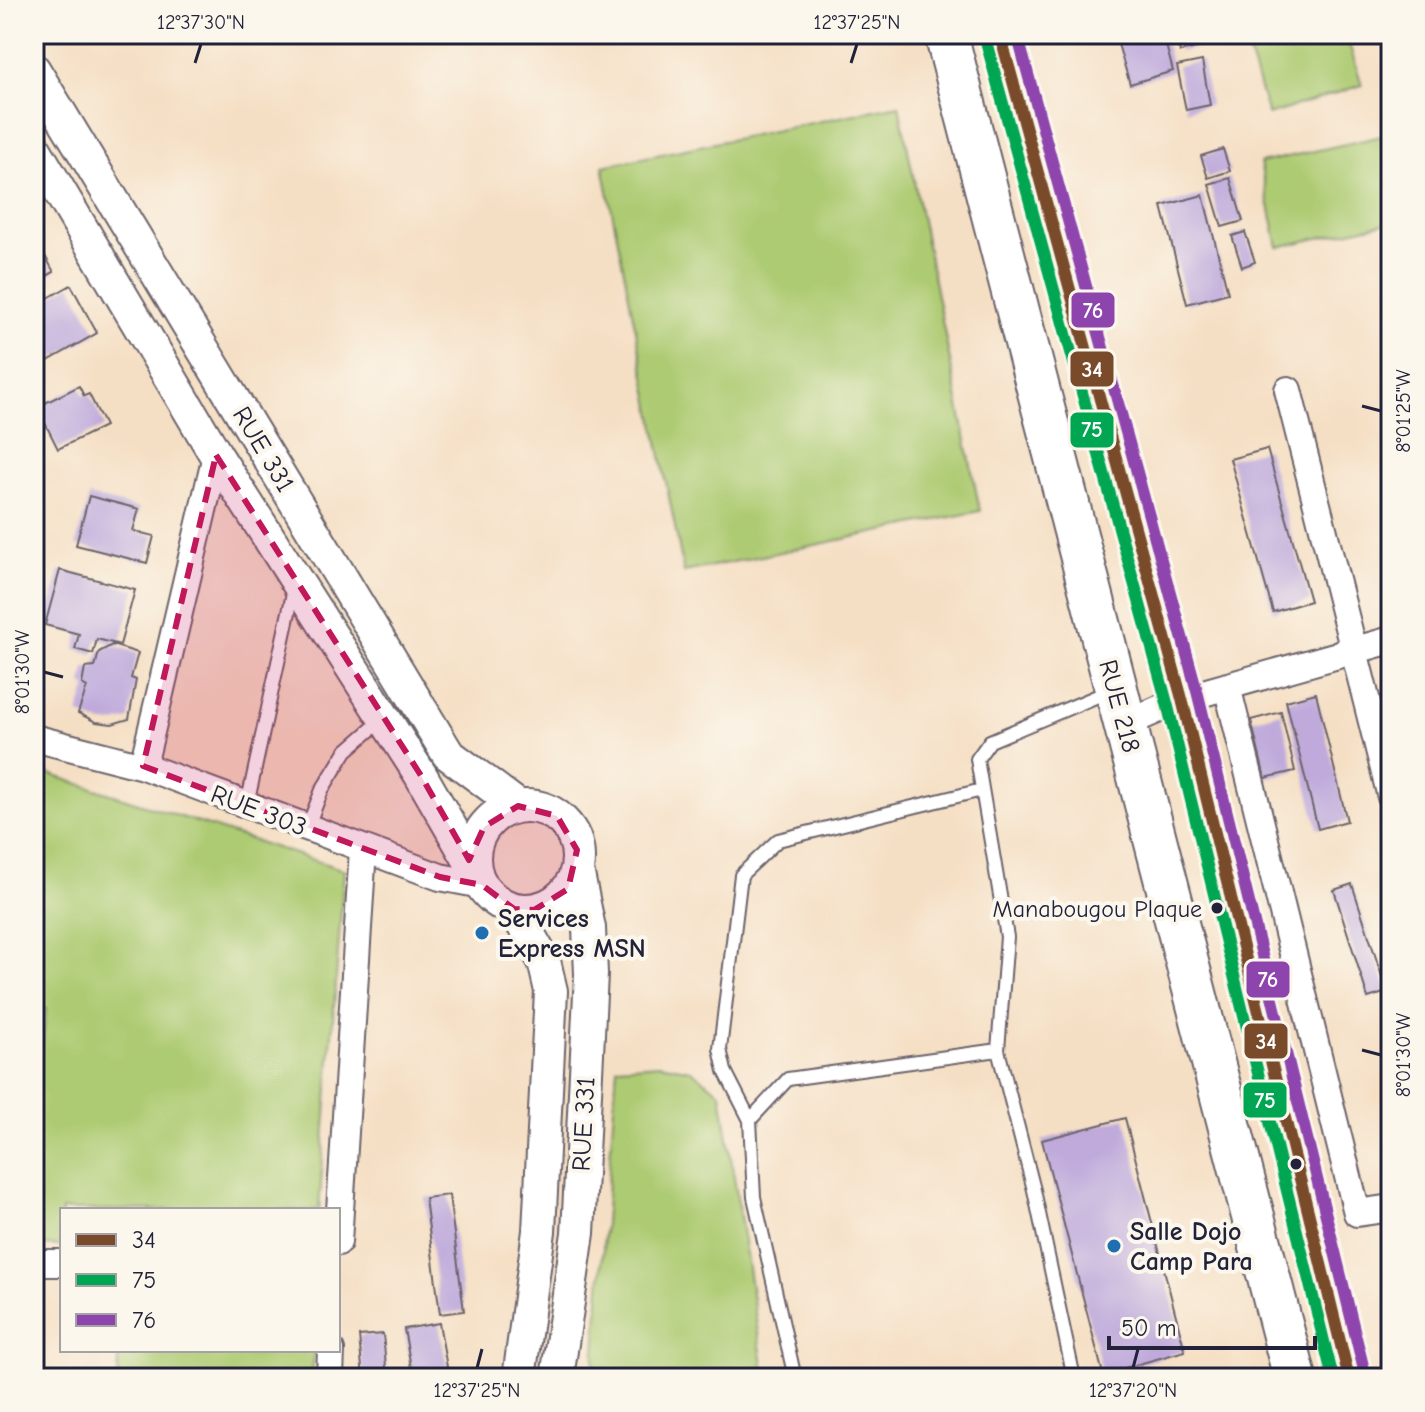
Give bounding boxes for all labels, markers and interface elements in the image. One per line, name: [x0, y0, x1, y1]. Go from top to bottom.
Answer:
text: 12°37'30"N: [157, 11, 245, 34]
text: 12°37'25"N: [814, 11, 900, 34]
line badge: 76: [1070, 291, 1116, 329]
text: 76: [1083, 298, 1103, 324]
line badge: 34: [1069, 350, 1115, 388]
text: 34: [1081, 357, 1103, 383]
text: 8°01'25"W: [1392, 369, 1415, 453]
street label: RUE 331: [226, 401, 300, 498]
line badge: 75: [1069, 411, 1115, 449]
text: 75: [1081, 417, 1103, 443]
text: 8°01'30"W: [11, 629, 34, 714]
street label: RUE 218: [1092, 656, 1146, 756]
street label: RUE 303: [207, 779, 311, 843]
place label: Manabougou Plaque: [993, 895, 1202, 923]
marker: Manabougou Plaque: [1209, 900, 1225, 916]
place label: Services Express MSN: [498, 904, 646, 964]
marker: Services Express MSN: [473, 924, 491, 942]
line badge: 76: [1245, 960, 1291, 999]
text: 76: [1258, 967, 1278, 993]
text: 8°01'30"W: [1392, 1012, 1415, 1097]
line badge: 34: [1243, 1022, 1289, 1060]
text: 34: [1255, 1029, 1277, 1055]
street label: RUE 331: [567, 1076, 601, 1172]
line badge: 75: [1242, 1081, 1288, 1119]
text: 75: [1254, 1088, 1276, 1114]
unlabelled marker: [1288, 1156, 1304, 1172]
legend: [60, 1208, 340, 1352]
place label: Salle Dojo Camp Para: [1130, 1217, 1253, 1277]
text: 34: [132, 1226, 156, 1254]
marker: Salle Dojo Camp Para: [1105, 1237, 1123, 1255]
text: 75: [132, 1266, 156, 1294]
scale bar: [1109, 1300, 1315, 1350]
text: 76: [132, 1306, 156, 1334]
text: 50 m: [1121, 1314, 1177, 1342]
text: 12°37'25"N: [434, 1379, 520, 1402]
text: 12°37'20"N: [1089, 1379, 1177, 1402]

